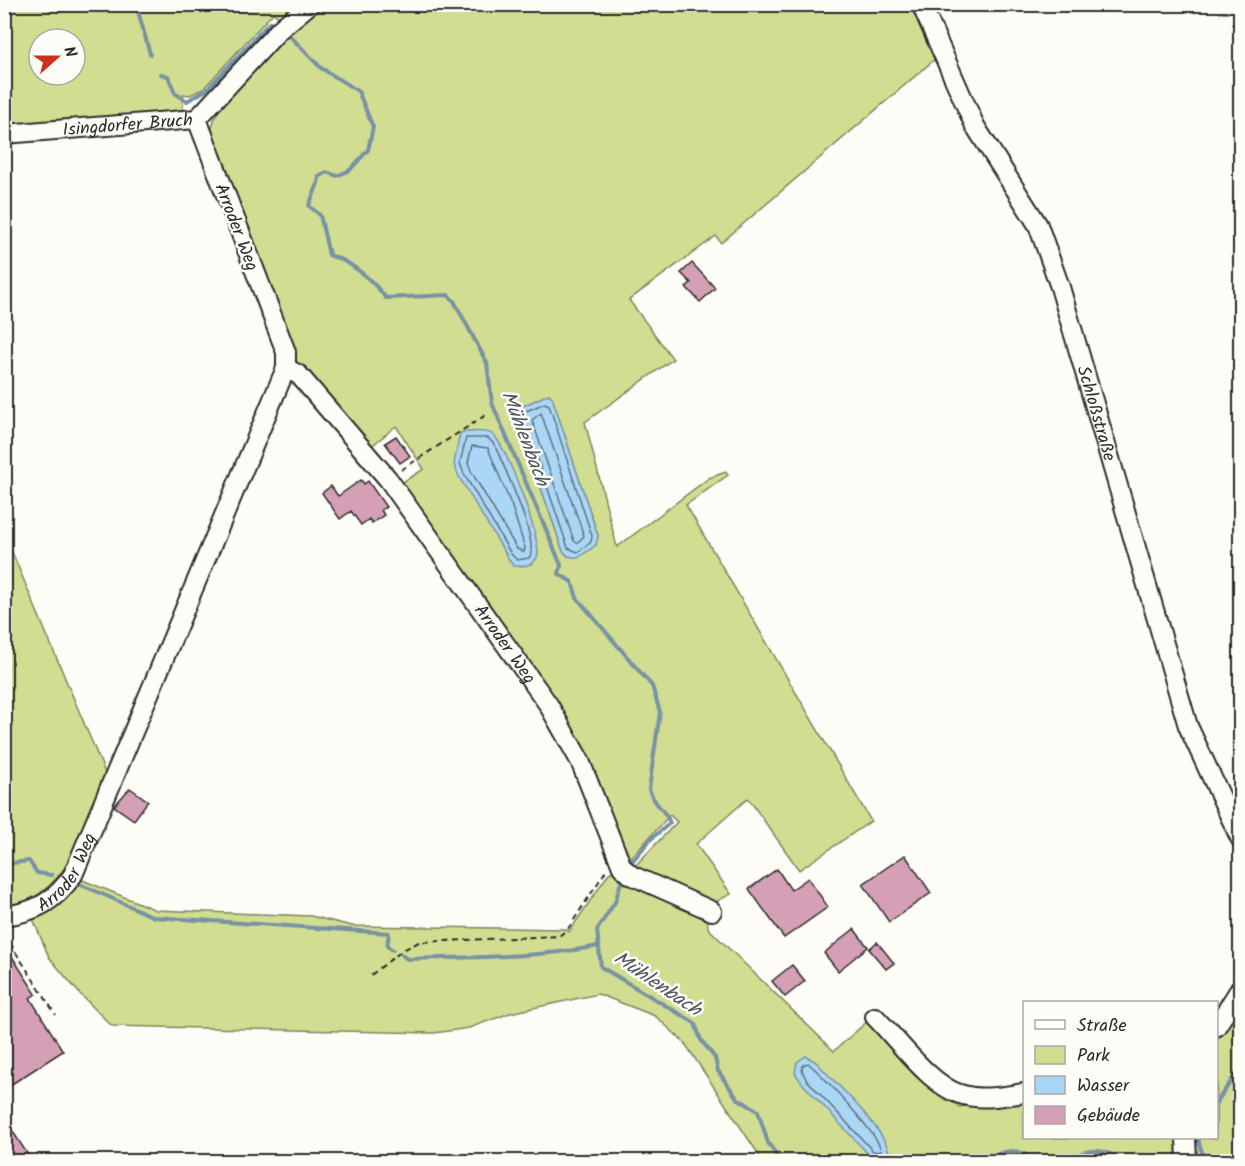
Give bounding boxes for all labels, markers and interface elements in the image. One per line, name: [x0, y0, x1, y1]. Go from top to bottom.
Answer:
north arrow: [27, 27, 87, 87]
text: N: [56, 43, 83, 61]
street label: Isingdorfer Bruch: [61, 106, 194, 145]
street label: Arroder Weg: [206, 179, 266, 276]
street label: Schloßstraße: [1068, 362, 1123, 465]
water label: Mühlenbach: [491, 386, 558, 493]
street label: Arroder Weg: [466, 599, 543, 691]
street label: Arroder Weg: [32, 829, 105, 921]
water label: Mühlenbach: [606, 943, 709, 1027]
legend: [1023, 1001, 1218, 1139]
text: Straße: [1077, 1012, 1127, 1041]
text: Park: [1077, 1042, 1110, 1071]
text: Wasser: [1077, 1072, 1130, 1101]
text: Gebäude: [1077, 1102, 1140, 1131]

